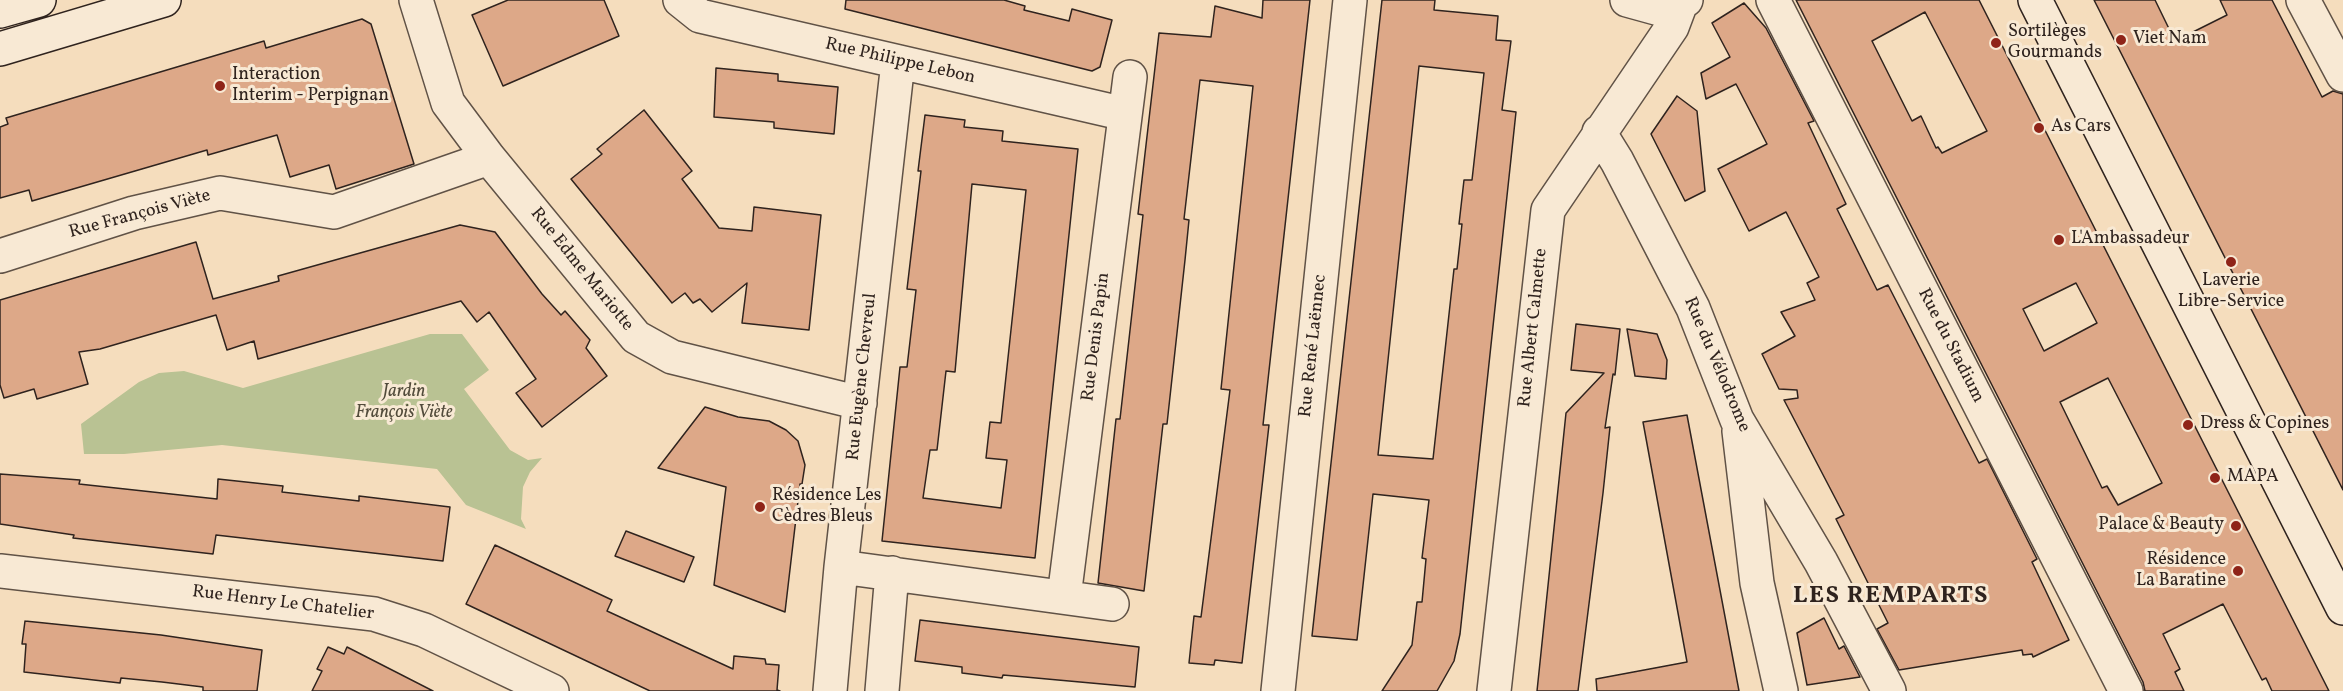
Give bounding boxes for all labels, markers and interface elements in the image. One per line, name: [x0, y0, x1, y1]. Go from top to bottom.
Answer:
place label: Sortilèges Gourmands: [2008, 22, 2102, 64]
place label: Viet Nam: [2133, 29, 2207, 51]
marker: Viet Nam: [2114, 33, 2128, 47]
street label: Rue Philippe Lebon: [823, 34, 977, 90]
marker: Sortilèges Gourmands: [1989, 36, 2003, 50]
place label: Interaction Interim - Perpignan: [232, 65, 389, 107]
marker: Interaction Interim - Perpignan: [213, 79, 227, 93]
place label: As Cars: [2051, 117, 2111, 139]
marker: As Cars: [2032, 121, 2046, 135]
street label: Rue François Viète: [67, 186, 213, 244]
street label: Rue Edme Mariotte: [525, 204, 637, 336]
place label: L'Ambassadeur: [2071, 229, 2189, 251]
marker: L'Ambassadeur: [2052, 233, 2066, 247]
street label: Rue Albert Calmette: [1515, 247, 1553, 409]
marker: Laverie Libre-Service: [2224, 255, 2238, 269]
street label: Rue Denis Papin: [1078, 271, 1116, 403]
place label: Laverie Libre-Service: [2178, 271, 2284, 314]
street label: Rue René Laënnec: [1296, 273, 1332, 419]
street label: Rue du Stadium: [1912, 285, 1988, 407]
street label: Rue Eugène Chevreul: [843, 292, 883, 462]
street label: Rue du Vélodrome: [1678, 294, 1754, 436]
park label: Jardin François Viète: [355, 382, 453, 424]
place label: Dress & Copines: [2200, 414, 2329, 436]
marker: Dress & Copines: [2181, 418, 2195, 432]
place label: MAPA: [2227, 467, 2279, 489]
marker: MAPA: [2208, 471, 2222, 485]
place label: Résidence Les Cèdres Bleus: [772, 486, 882, 528]
marker: Résidence Les Cèdres Bleus: [753, 500, 767, 514]
place label: Palace & Beauty: [2098, 515, 2224, 537]
marker: Palace & Beauty: [2229, 519, 2243, 533]
place label: Résidence La Baratine: [2136, 550, 2226, 592]
marker: Résidence La Baratine: [2231, 564, 2245, 578]
street label: Rue Henry Le Chatelier: [191, 582, 375, 626]
district label: LES REMPARTS: [1793, 584, 1989, 612]

